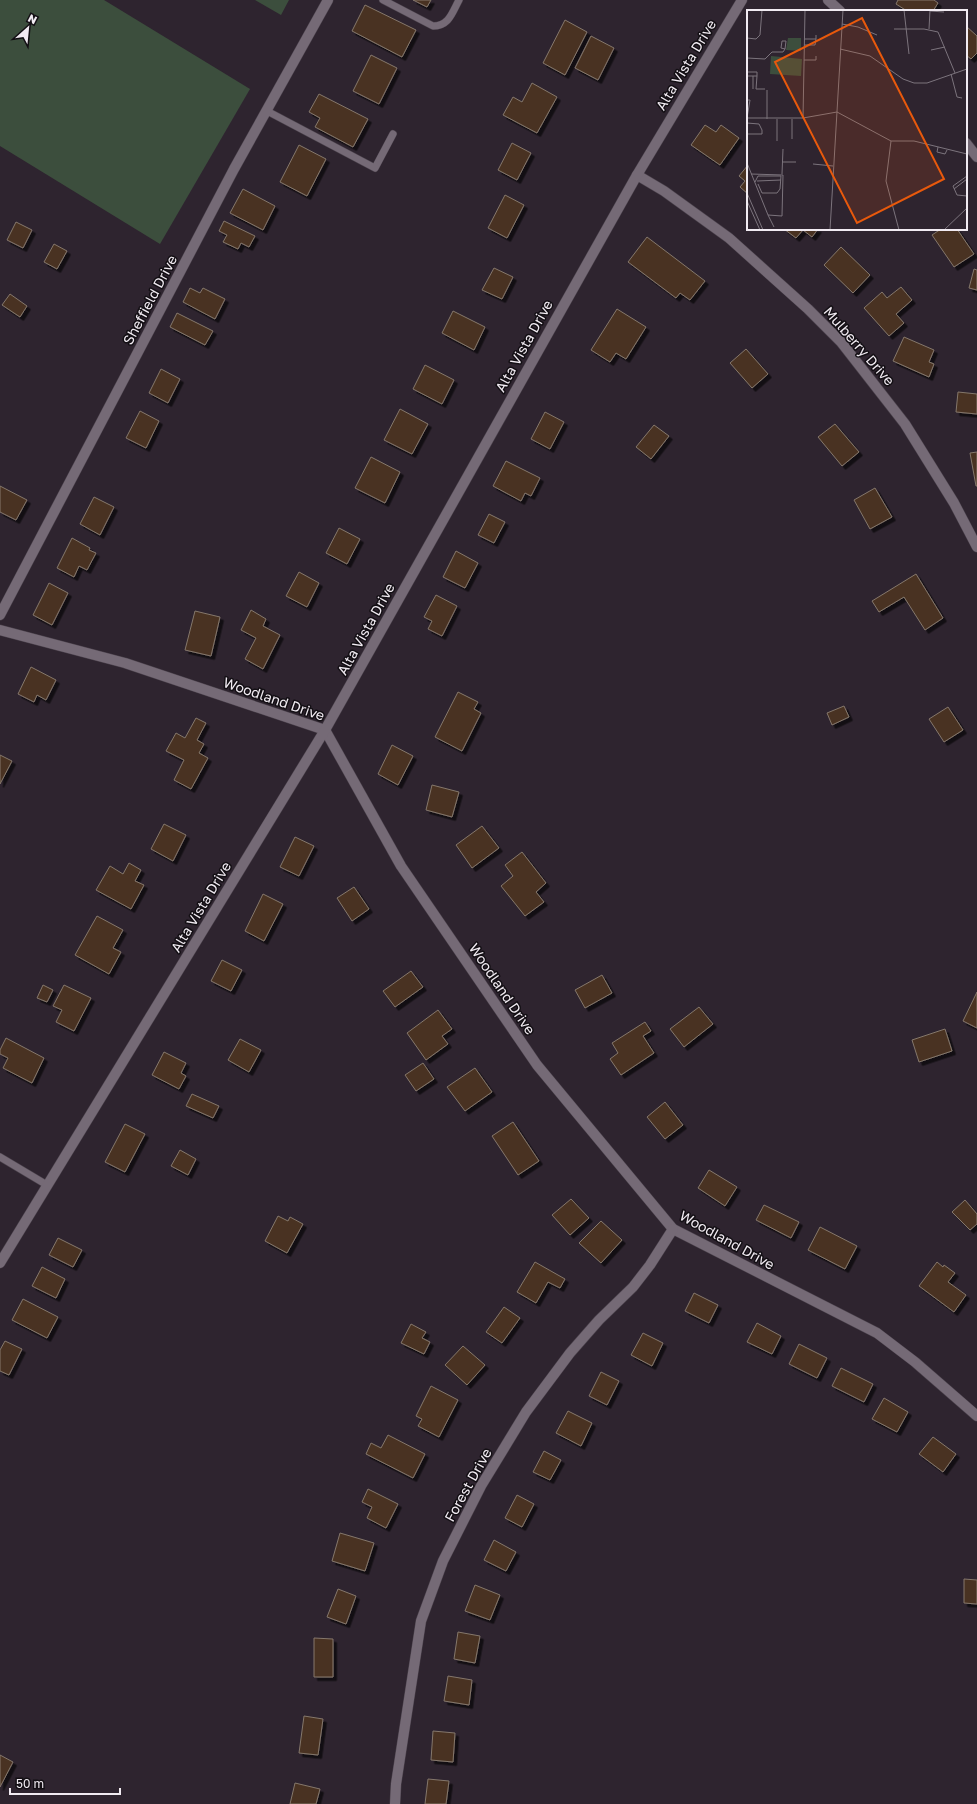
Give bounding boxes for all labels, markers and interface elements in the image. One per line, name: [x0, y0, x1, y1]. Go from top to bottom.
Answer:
north arrow: [8, 8, 48, 48]
inset map: [747, 10, 967, 230]
text: N: [26, 11, 39, 26]
street label: Alta Vista Drive: [652, 16, 719, 113]
street label: Sheffield Drive: [119, 252, 180, 347]
street label: Alta Vista Drive: [491, 297, 556, 395]
street label: Mulberry Drive: [820, 303, 898, 389]
street label: Alta Vista Drive: [333, 580, 398, 678]
street label: Woodland Drive: [221, 673, 327, 724]
street label: Alta Vista Drive: [167, 858, 234, 955]
street label: Woodland Drive: [466, 940, 539, 1037]
street label: Woodland Drive: [677, 1206, 778, 1273]
street label: Forest Drive: [440, 1445, 495, 1524]
scale bar: [10, 1770, 120, 1796]
text: 50 m: [16, 1776, 44, 1791]

